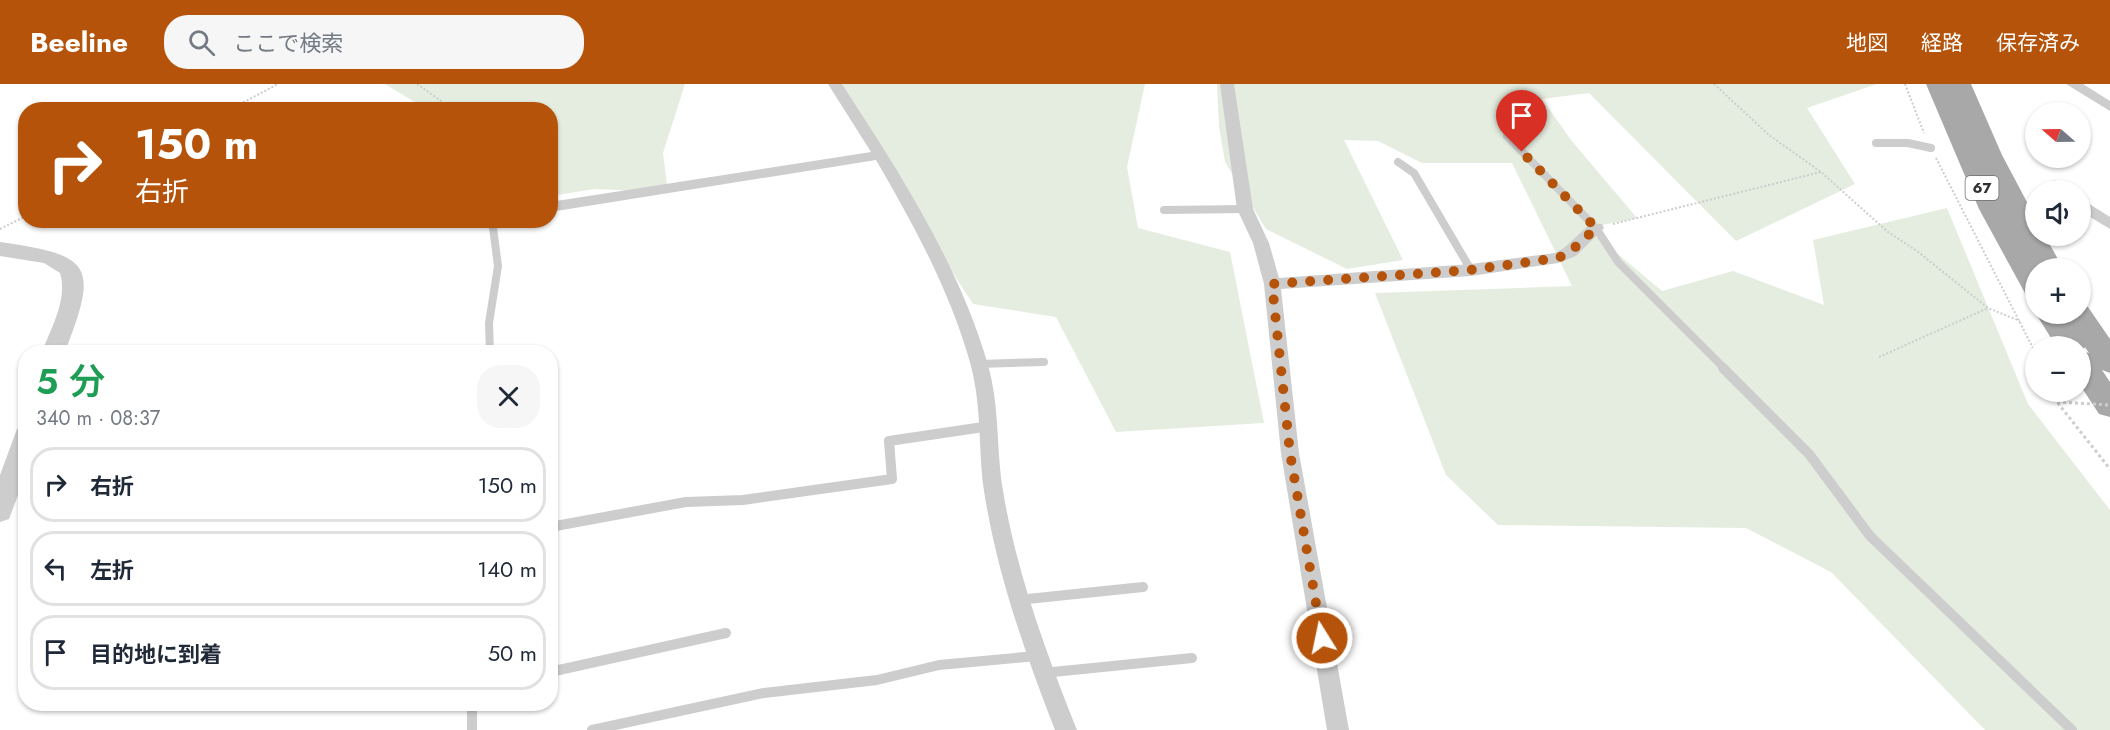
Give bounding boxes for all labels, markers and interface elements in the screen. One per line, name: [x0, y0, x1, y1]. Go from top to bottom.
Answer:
search box: [164, 15, 584, 69]
text: Beeline: [30, 22, 128, 63]
icon: search: [185, 26, 218, 59]
text: ここで検索: [233, 27, 343, 59]
text: 地図: [1846, 28, 1888, 58]
text: 経路: [1921, 28, 1963, 58]
text: 保存済み: [1996, 28, 2080, 58]
pin: [1496, 90, 1547, 152]
icon: arrive: [1505, 99, 1538, 132]
north arrow: [2025, 102, 2091, 168]
map controls: [2025, 102, 2091, 402]
text: 150 m: [135, 114, 258, 175]
icon: right: [36, 126, 114, 204]
text: 右折: [135, 172, 189, 211]
road number: 67: [1966, 176, 1998, 200]
button: sound: [2025, 180, 2091, 246]
button: +: [2025, 258, 2091, 324]
button: −: [2025, 336, 2091, 402]
text: 5 分: [36, 355, 105, 407]
button: close: [477, 365, 540, 428]
text: 340 m · 08:37: [36, 404, 160, 433]
icon: right: [39, 468, 72, 501]
text: 150 m: [478, 469, 537, 501]
text: 右折: [90, 470, 134, 502]
icon: left: [39, 552, 72, 585]
text: 140 m: [477, 553, 537, 585]
text: 左折: [90, 554, 134, 586]
position arrow: [1290, 606, 1354, 670]
icon: arrive: [39, 636, 72, 669]
text: 50 m: [488, 637, 537, 669]
text: 目的地に到着: [90, 638, 222, 670]

